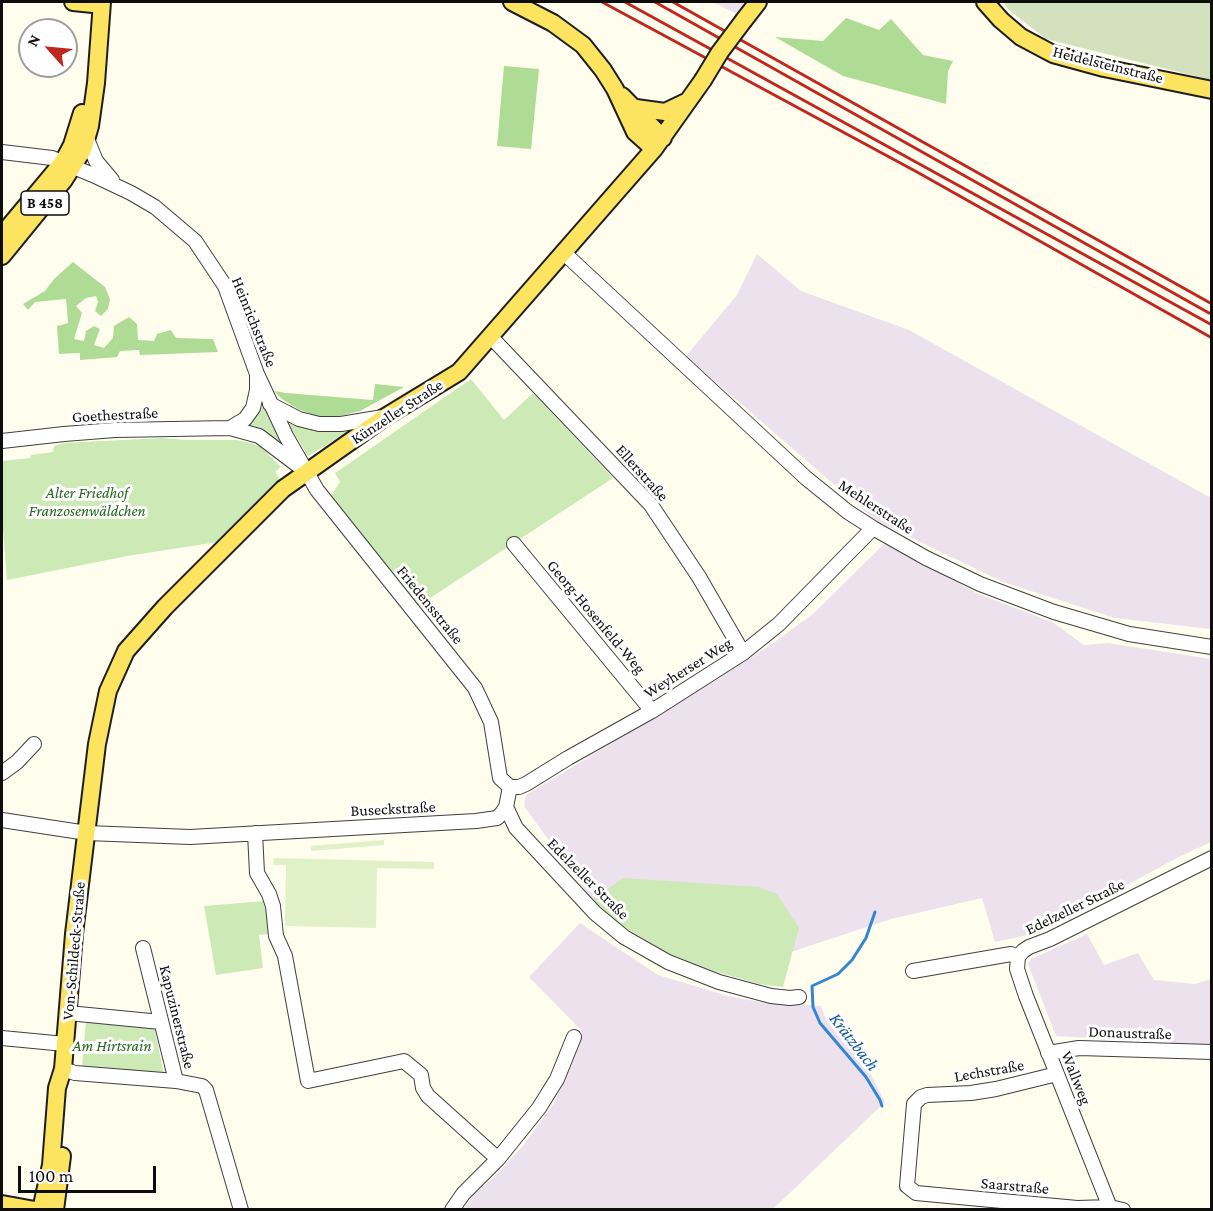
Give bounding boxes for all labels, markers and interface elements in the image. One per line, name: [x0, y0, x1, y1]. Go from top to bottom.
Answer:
north arrow: [18, 18, 78, 78]
text: N: [23, 32, 43, 49]
street label: Heidelsteinstraße: [1051, 42, 1165, 88]
road number: B 458: [21, 191, 69, 215]
street label: Heinrichstraße: [227, 274, 281, 370]
street label: Künzeller Straße: [348, 375, 446, 449]
street label: Goethestraße: [71, 403, 159, 427]
street label: Ellerstraße: [611, 441, 673, 505]
street label: Mehlerstraße: [835, 476, 917, 538]
park label: Alter Friedhof Franzosenwäldchen: [28, 483, 146, 521]
street label: Georg-Hosenfeld-Weg: [543, 556, 649, 678]
street label: Friedensstraße: [393, 562, 467, 648]
street label: Weyherser Weg: [640, 633, 736, 703]
street label: Buseckstraße: [350, 797, 436, 821]
street label: Edelzeller Straße: [543, 834, 633, 924]
street label: Edelzeller Straße: [1022, 875, 1128, 939]
street label: Von-Schildeck-Straße: [58, 881, 90, 1021]
street label: Kapuzinerstraße: [155, 963, 199, 1071]
water label: Krätzbach: [825, 1009, 883, 1075]
street label: Donaustraße: [1088, 1022, 1172, 1044]
park label: Am Hirtsrain: [73, 1036, 151, 1056]
street label: Wallweg: [1057, 1048, 1095, 1108]
street label: Lechstraße: [953, 1055, 1025, 1087]
scale bar: [21, 1154, 159, 1192]
text: 100 m: [29, 1166, 73, 1186]
street label: Saarstraße: [980, 1173, 1050, 1199]

